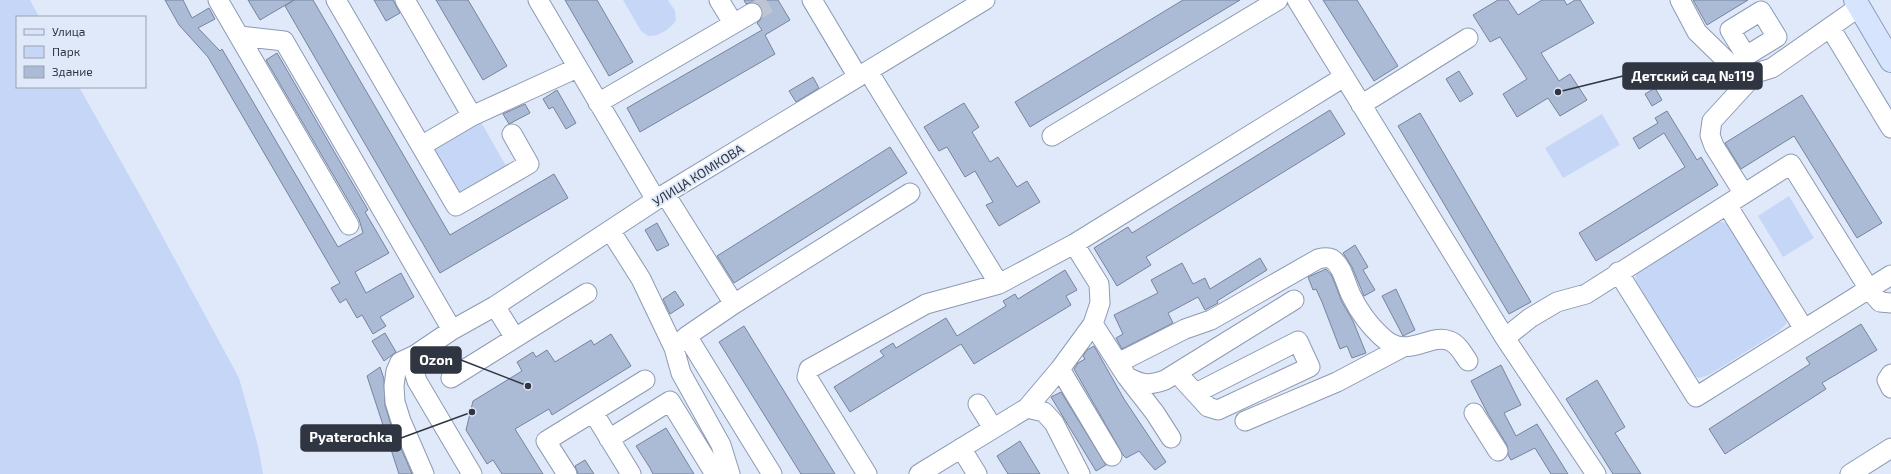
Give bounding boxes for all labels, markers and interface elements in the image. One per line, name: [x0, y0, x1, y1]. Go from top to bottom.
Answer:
legend: [16, 16, 146, 88]
text: Улица: [52, 24, 85, 38]
text: Парк: [52, 44, 81, 58]
callout: Детский сад №119: [1623, 63, 1762, 89]
text: Здание: [52, 64, 93, 78]
text: Детский сад №119: [1631, 67, 1755, 84]
street label: УЛИЦА КОМКОВА: [649, 141, 747, 209]
callout: Ozon: [411, 347, 461, 373]
text: Ozon: [419, 351, 453, 368]
callout: Pyaterochka: [301, 425, 401, 451]
text: Pyaterochka: [309, 428, 393, 445]

